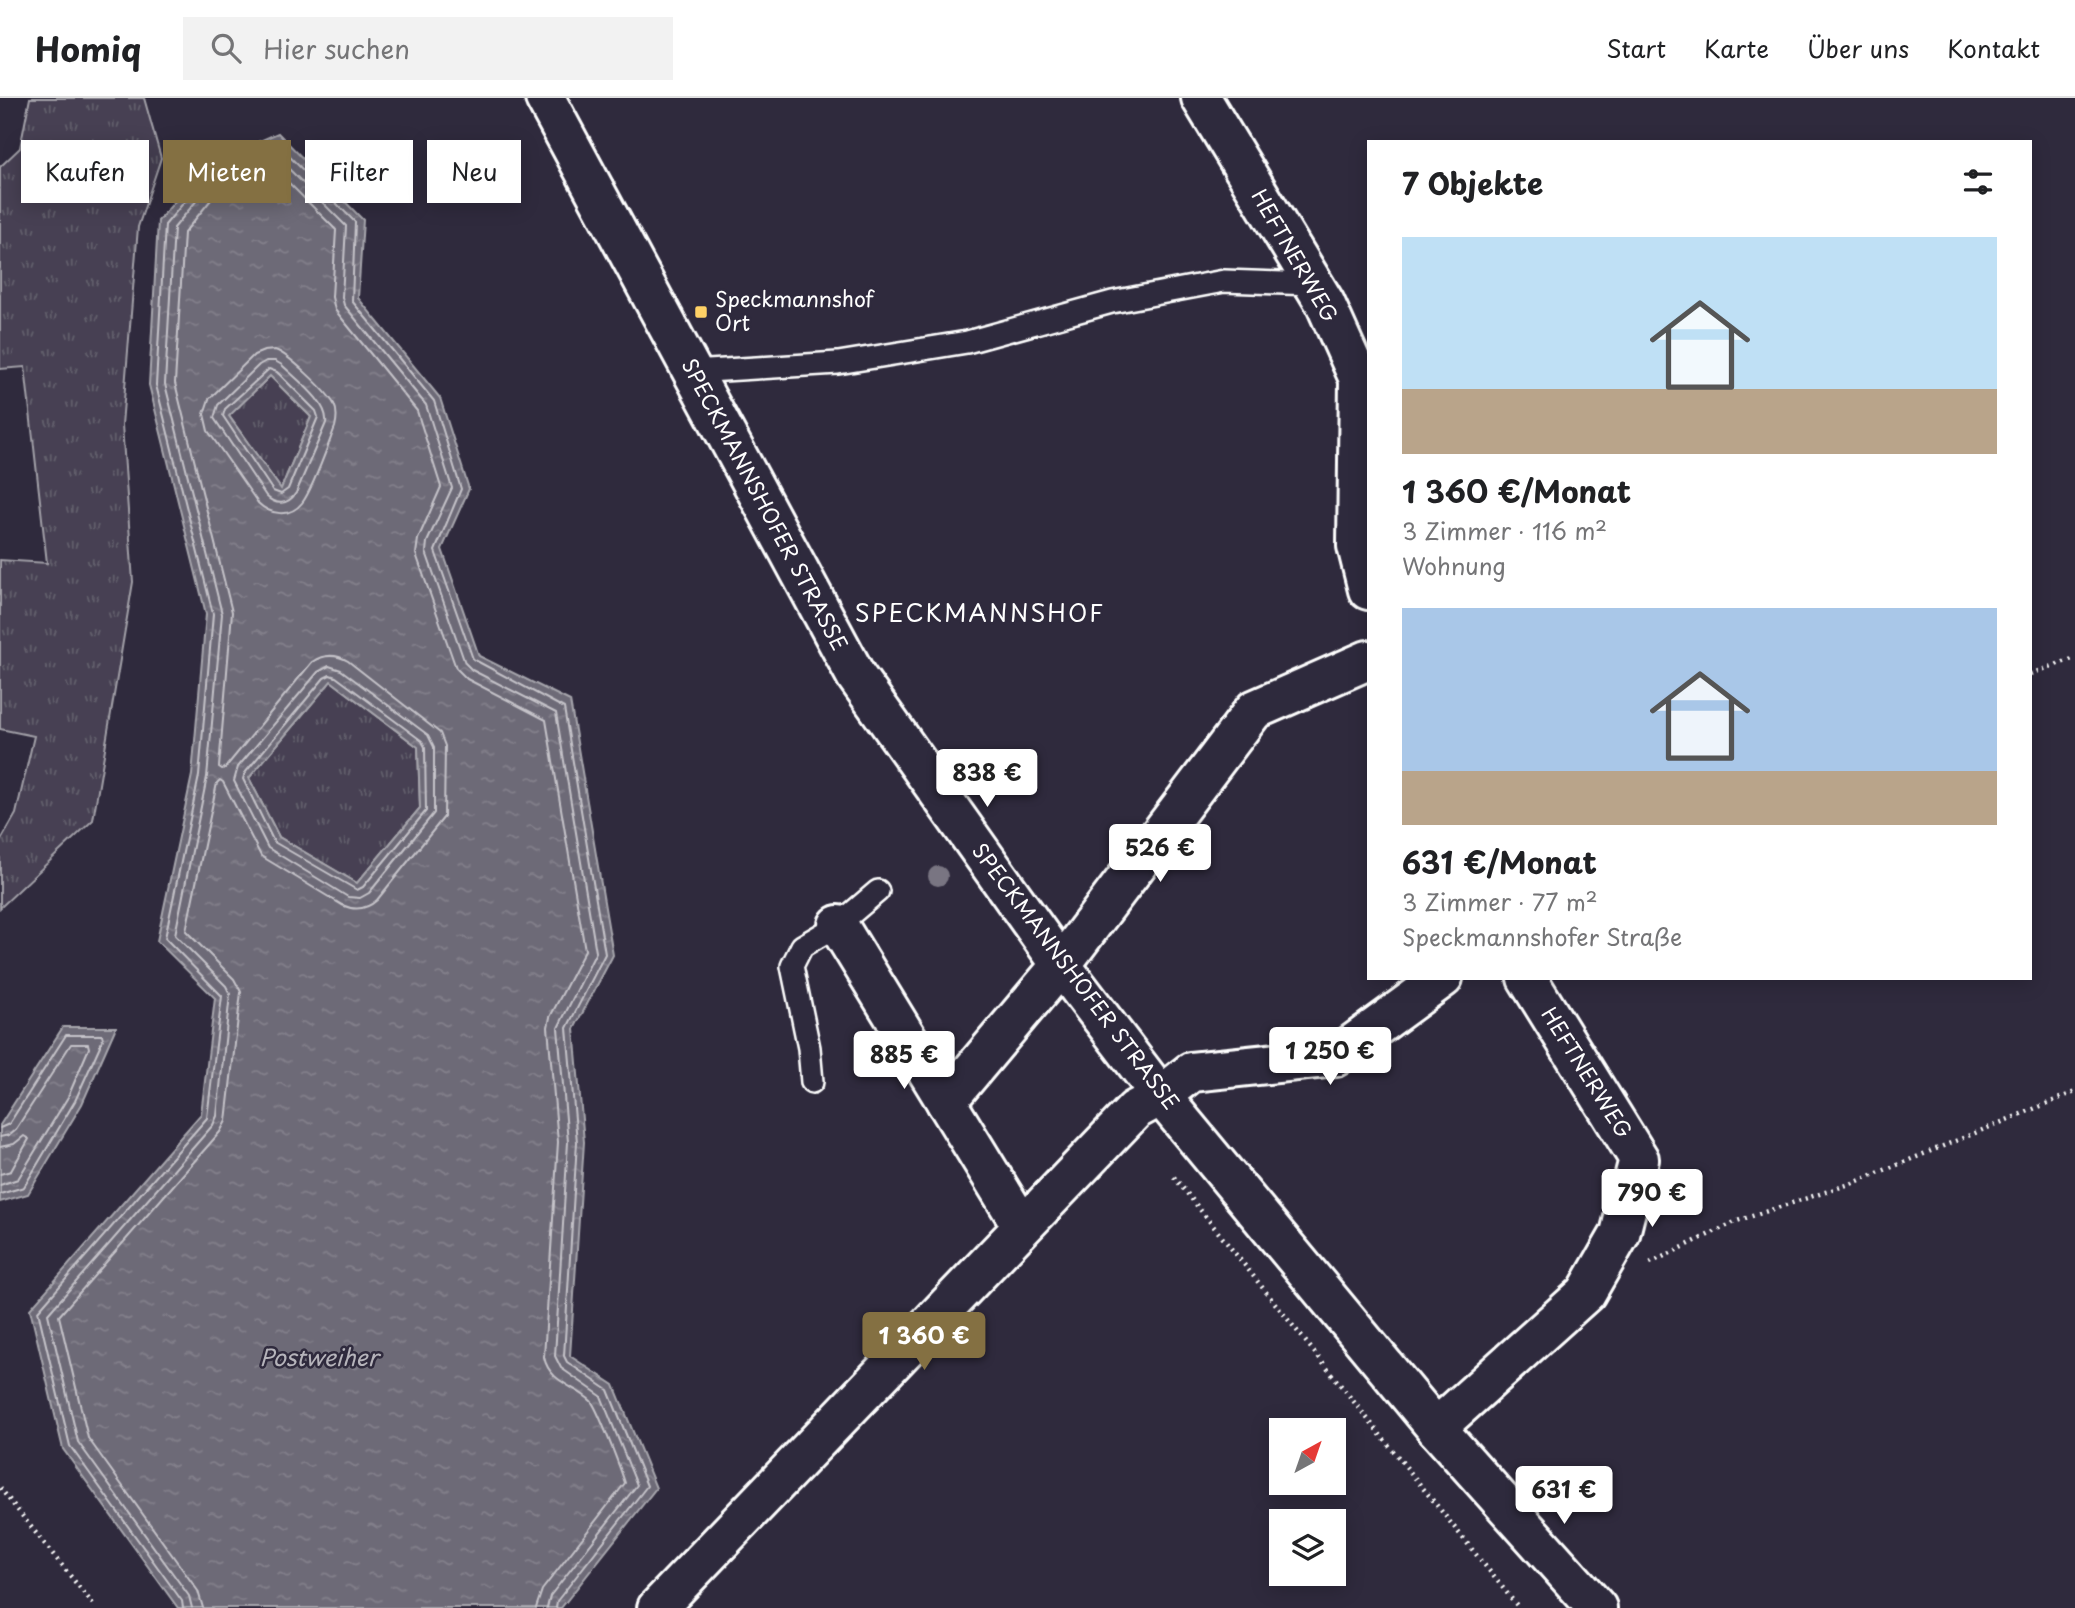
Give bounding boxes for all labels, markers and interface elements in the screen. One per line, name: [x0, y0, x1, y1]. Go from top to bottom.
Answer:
search box: [183, 17, 673, 80]
text: Homiq: [35, 23, 141, 73]
icon: search: [207, 29, 245, 67]
text: Hier suchen: [263, 29, 410, 68]
text: Start: [1606, 30, 1666, 66]
text: Karte: [1704, 30, 1769, 66]
text: Über uns: [1807, 30, 1909, 66]
text: Kontakt: [1947, 30, 2040, 66]
chip: Kaufen: [21, 140, 149, 203]
chip: Mieten: [163, 140, 291, 203]
chip: Filter: [305, 140, 413, 203]
chip: Neu: [427, 140, 521, 203]
text: 7 Objekte: [1402, 160, 1543, 205]
icon: filters: [1959, 163, 1997, 201]
street label: HEFTNERWEG: [1245, 182, 1347, 328]
place label: Speckmannshof Ort: [715, 282, 876, 338]
icon: home: [1637, 282, 1763, 408]
marker: Speckmannshof Ort: [693, 304, 709, 320]
street label: SPECKMANNSHOFER STRASSE: [675, 352, 857, 656]
text: 1 360 €/Monat: [1402, 468, 1631, 513]
text: 3 Zimmer · 116 m²: [1402, 513, 1607, 548]
text: Wohnung: [1402, 548, 1506, 583]
district label: SPECKMANNSHOF: [855, 594, 1105, 630]
icon: home: [1637, 653, 1763, 779]
pin: 838 €: [938, 750, 1036, 809]
text: 838 €: [952, 754, 1022, 789]
pin: 526 €: [1111, 824, 1209, 884]
text: 526 €: [1125, 829, 1195, 864]
street label: SPECKMANNSHOFER STRASSE: [965, 835, 1188, 1116]
text: 631 €/Monat: [1402, 839, 1597, 884]
text: 3 Zimmer · 77 m²: [1402, 884, 1598, 919]
text: Speckmannshofer Straße: [1402, 919, 1682, 954]
street label: HEFTNERWEG: [1535, 1000, 1641, 1144]
pin: 1 250 €: [1265, 1028, 1395, 1087]
pin: 885 €: [855, 1032, 953, 1091]
text: 1 250 €: [1285, 1032, 1375, 1067]
text: 885 €: [870, 1036, 938, 1071]
pin: 790 €: [1603, 1170, 1701, 1229]
text: 790 €: [1618, 1174, 1686, 1209]
pin: 1 360 €: [859, 1312, 989, 1372]
text: 1 360 €: [878, 1317, 970, 1352]
water label: Postweiher: [259, 1339, 382, 1374]
north arrow: [1269, 1418, 1346, 1494]
map controls: [1269, 1418, 1346, 1586]
pin: 631 €: [1515, 1466, 1613, 1526]
text: 631 €: [1532, 1471, 1596, 1506]
button: layers: [1269, 1509, 1346, 1586]

